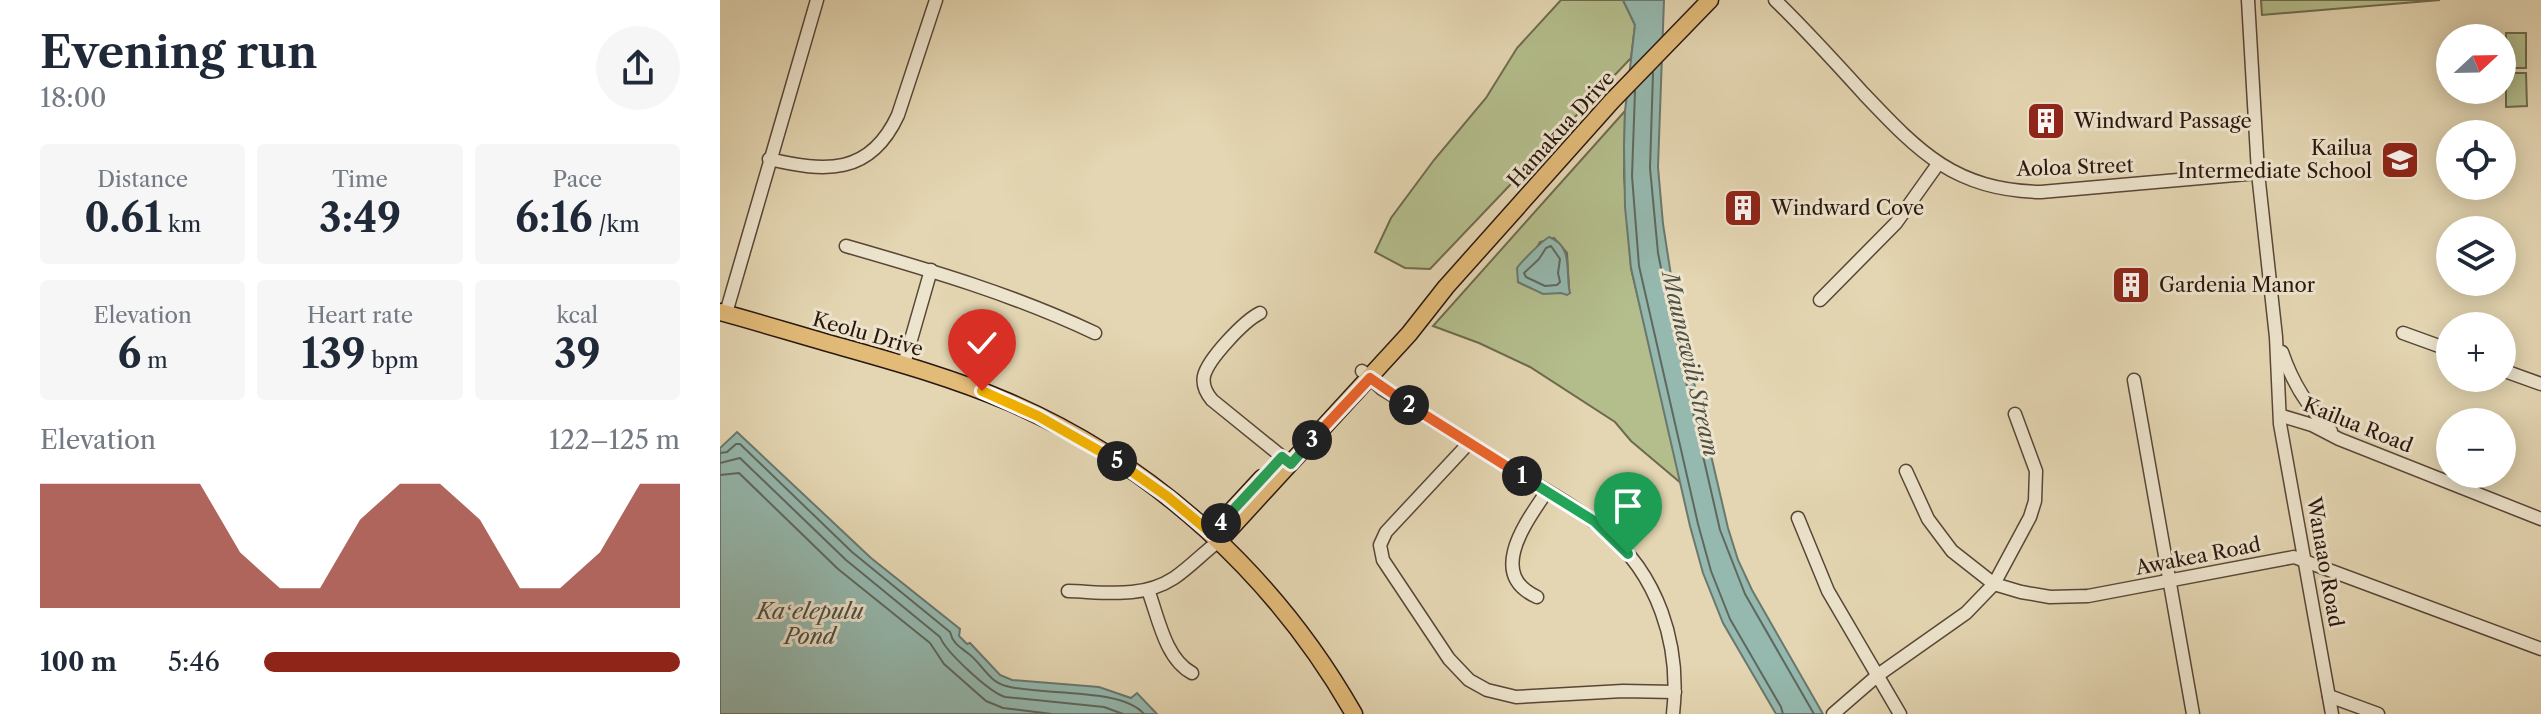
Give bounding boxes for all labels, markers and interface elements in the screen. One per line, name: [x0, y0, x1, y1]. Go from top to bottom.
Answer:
north arrow: [2436, 24, 2516, 104]
map controls: [2436, 24, 2516, 488]
text: Evening run: [40, 25, 317, 79]
button: share: [596, 26, 680, 110]
street label: Hamakua Drive: [1502, 66, 1620, 192]
text: 18:00: [40, 82, 107, 114]
building icon: Windward Passage: [2025, 100, 2067, 142]
place label: Windward Passage: [2073, 109, 2252, 133]
button: locate: [2436, 120, 2516, 200]
place label: Kailua Intermediate School: [2178, 136, 2372, 183]
school or university icon: Kailua Intermediate School: [2379, 139, 2421, 181]
street label: Aoloa Street: [2015, 153, 2134, 181]
text: Distance: [97, 166, 188, 193]
text: Time: [332, 166, 388, 193]
text: Pace: [552, 166, 602, 193]
building icon: Windward Cove: [1722, 187, 1764, 229]
text: 0.61: [84, 193, 162, 242]
text: 3:49: [319, 193, 401, 242]
text: 6:16: [515, 193, 593, 242]
place label: Windward Cove: [1770, 196, 1924, 220]
text: km: [162, 211, 201, 238]
text: /km: [593, 211, 640, 238]
button: layers: [2436, 216, 2516, 296]
building icon: Gardenia Manor: [2110, 264, 2152, 306]
water label: Maunawili Stream: [1655, 266, 1725, 459]
place label: Gardenia Manor: [2159, 273, 2316, 297]
text: Elevation: [94, 302, 192, 329]
text: Heart rate: [307, 302, 413, 329]
text: kcal: [557, 302, 598, 329]
street label: Keolu Drive: [810, 307, 926, 361]
pin: [948, 309, 1016, 391]
button: +: [2436, 312, 2516, 392]
icon: check: [960, 321, 1004, 365]
text: 6: [118, 329, 141, 378]
text: 139: [301, 329, 366, 378]
text: 39: [554, 329, 601, 378]
text: m: [141, 347, 168, 374]
text: bpm: [366, 347, 419, 374]
pin: 2: [1389, 385, 1429, 425]
text: 2: [1403, 391, 1416, 418]
street label: Kailua Road: [2300, 392, 2416, 458]
button: −: [2436, 408, 2516, 488]
pin: 3: [1292, 420, 1332, 460]
text: Elevation: [40, 424, 156, 456]
text: 122–125 m: [549, 424, 680, 456]
text: 3: [1306, 426, 1318, 453]
pin: 5: [1097, 441, 1137, 481]
text: 5: [1111, 447, 1123, 474]
pin: 1: [1502, 456, 1542, 496]
text: 1: [1517, 462, 1527, 489]
pin: [1594, 472, 1662, 554]
icon: arrive: [1606, 484, 1650, 528]
street label: Wanaao Road: [2302, 494, 2348, 629]
pin: 4: [1201, 503, 1241, 543]
text: 4: [1214, 509, 1228, 536]
street label: Awakea Road: [2132, 532, 2263, 580]
water label: Kaʻelepulu Pond: [755, 598, 864, 650]
text: 100 m: [40, 646, 117, 678]
text: 5:46: [168, 646, 220, 678]

